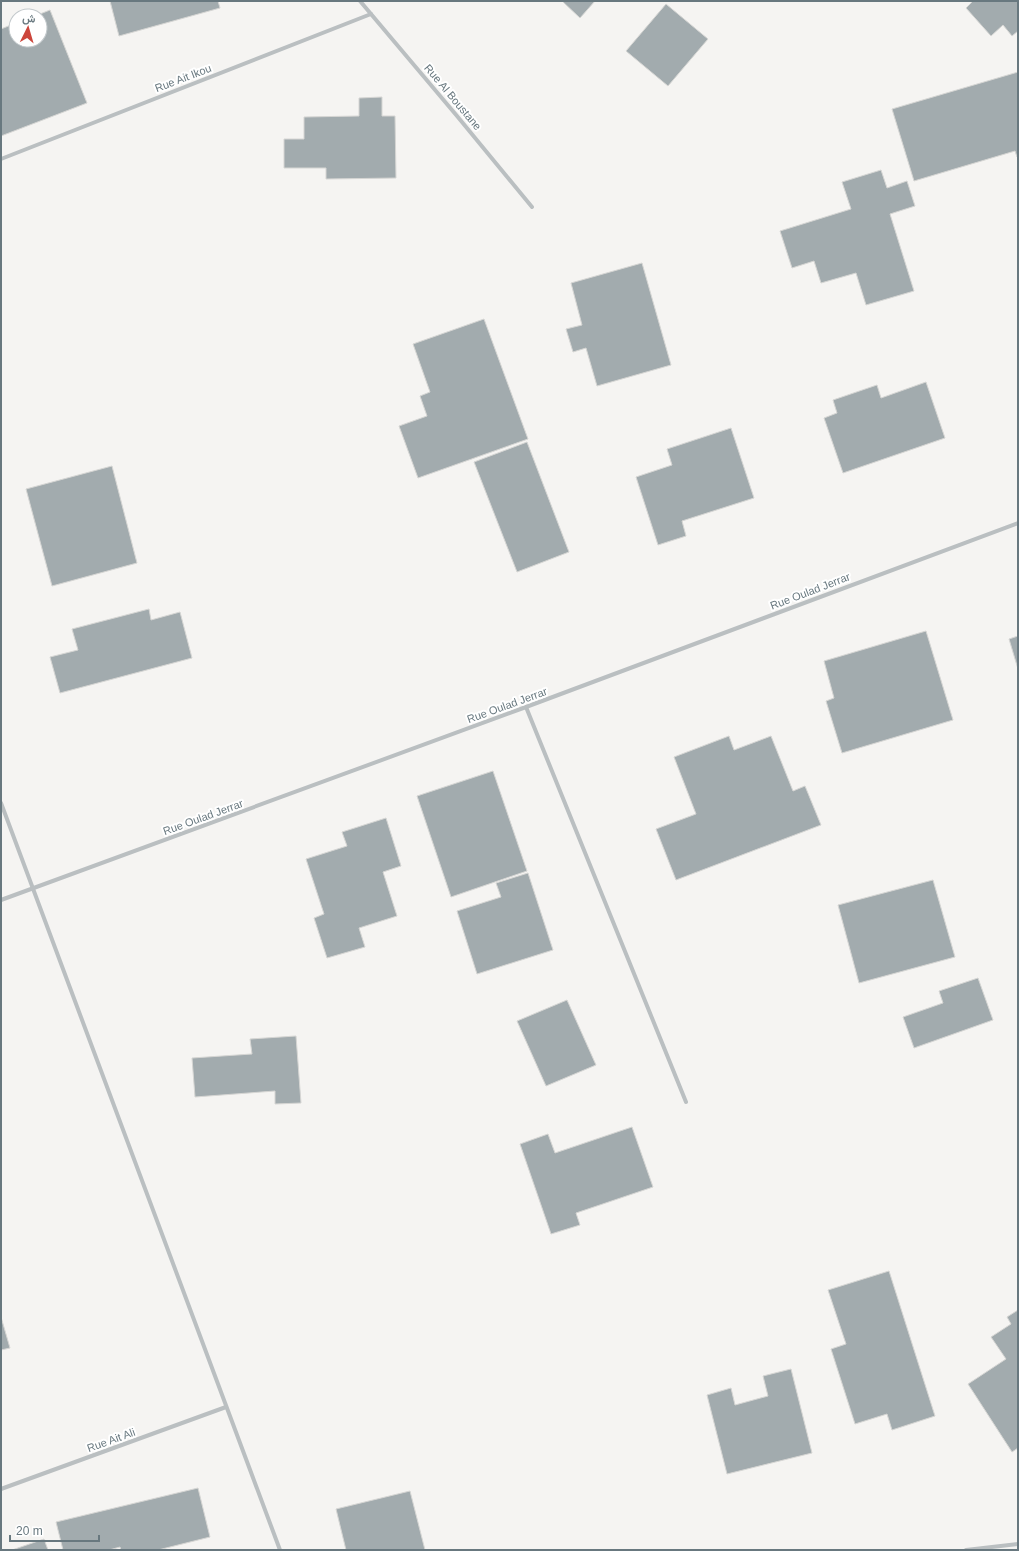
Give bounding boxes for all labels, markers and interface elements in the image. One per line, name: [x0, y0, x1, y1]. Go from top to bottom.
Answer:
north arrow: [8, 8, 48, 48]
text: ش: [22, 11, 36, 26]
street label: Rue Ait Ikou: [153, 62, 213, 94]
street label: Rue Al Boustane: [422, 62, 484, 132]
street label: Rue Oulad Jerrar: [768, 570, 852, 612]
street label: Rue Oulad Jerrar: [465, 685, 549, 725]
street label: Rue Oulad Jerrar: [161, 797, 245, 837]
street label: Rue Ait Ali: [85, 1426, 137, 1454]
scale bar: [10, 1517, 99, 1543]
text: 20 m: [16, 1524, 43, 1538]

